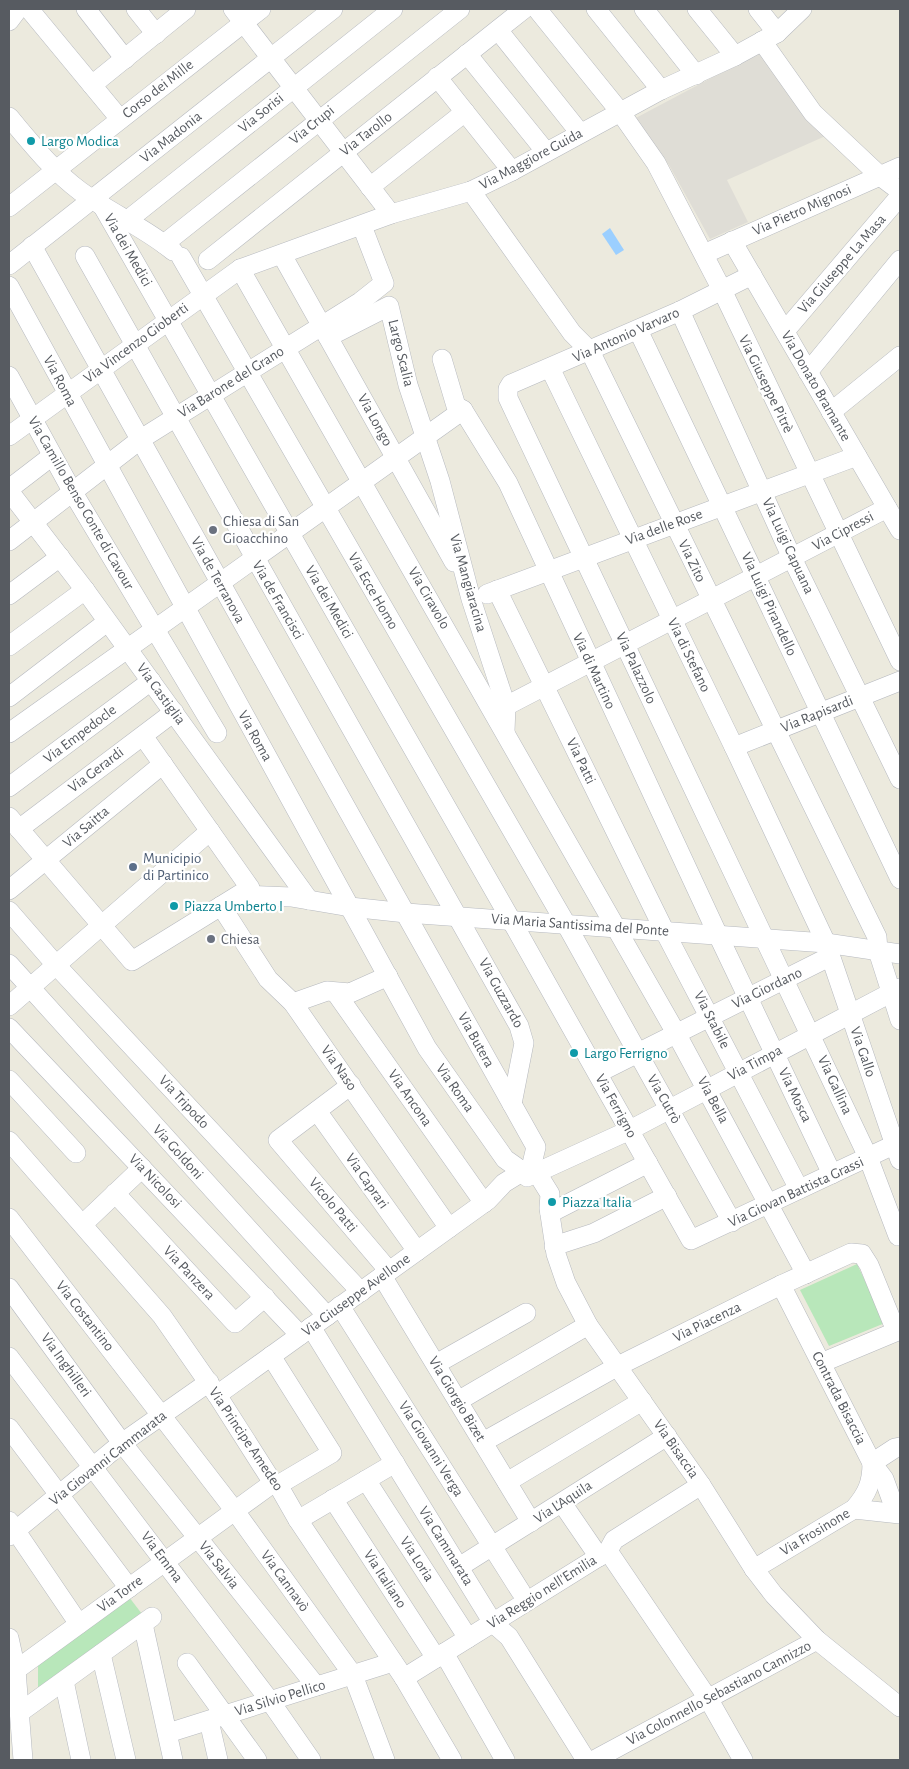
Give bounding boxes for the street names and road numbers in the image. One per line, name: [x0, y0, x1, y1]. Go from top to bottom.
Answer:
street label: Corso dei Mille: [120, 57, 196, 121]
street label: Via Sorisi: [236, 90, 286, 136]
street label: Via Crupi: [287, 103, 337, 147]
street label: Via Madonia: [137, 108, 205, 166]
street label: Via Tarollo: [337, 109, 395, 159]
street label: Via Maggiore Guida: [477, 125, 585, 192]
street label: Via Pietro Mignosi: [750, 182, 854, 238]
street label: Via dei Medici: [101, 211, 155, 289]
street label: Via Giuseppe La Masa: [795, 212, 889, 316]
street label: Via Vincenzo Gioberti: [81, 300, 191, 386]
street label: Via Antonio Varvaro: [570, 305, 682, 365]
street label: Largo Scalia: [385, 318, 417, 388]
street label: Via Donato Bramante: [778, 328, 854, 444]
street label: Via Giuseppe Pitrè: [736, 333, 796, 435]
street label: Via Barone del Grano: [175, 343, 287, 421]
street label: Via Roma: [40, 353, 80, 409]
street label: Via Longo: [355, 391, 395, 449]
street label: Via Camillo Benso Conte di Cavour: [25, 414, 137, 592]
street label: Via Luigi Capuana: [759, 496, 817, 596]
street label: Via delle Rose: [624, 506, 705, 548]
street label: Via Cipressi: [810, 509, 876, 553]
street label: Via Mangiaracina: [447, 532, 489, 634]
street label: Via de Terranova: [188, 534, 248, 626]
street label: Via Zito: [675, 537, 709, 585]
street label: Via Ecce Homo: [345, 550, 401, 632]
street label: Via Luigi Pirandello: [738, 550, 800, 658]
street label: Via de Francisci: [249, 558, 307, 642]
street label: Via dei Medici: [302, 563, 356, 641]
street label: Via Ciravolo: [405, 564, 453, 632]
street label: Via di Stefano: [665, 616, 713, 694]
street label: Via Palazzolo: [613, 630, 659, 706]
street label: Via di Martino: [570, 631, 618, 711]
street label: Via Castiglia: [134, 661, 188, 727]
street label: Via Rapisardi: [779, 693, 855, 735]
street label: Via Empedocle: [41, 702, 119, 766]
street label: Via Roma: [235, 708, 275, 764]
street label: Via Patti: [564, 736, 598, 786]
street label: Via Gerardi: [66, 745, 126, 795]
street label: Via Saitta: [60, 803, 112, 851]
street label: Via Maria Santissima del Ponte: [491, 911, 669, 939]
street label: Via Guzzardo: [476, 956, 526, 1030]
street label: Via Giordano: [730, 965, 804, 1011]
street label: Via Stabile: [691, 989, 733, 1051]
street label: Via Butera: [455, 1010, 497, 1070]
street label: Via Gallo: [847, 1025, 879, 1079]
street label: Via Timpa: [725, 1042, 785, 1083]
street label: Via Naso: [318, 1043, 360, 1093]
street label: Via Gallina: [815, 1053, 855, 1117]
street label: Via Roma: [433, 1061, 477, 1115]
street label: Via Mosca: [775, 1065, 815, 1125]
street label: Via Ancona: [385, 1067, 435, 1129]
street label: Via Ferrigno: [592, 1072, 640, 1140]
street label: Via Cutrò: [644, 1072, 684, 1126]
street label: Via Tripodo: [156, 1073, 212, 1131]
street label: Via Bella: [694, 1074, 732, 1126]
street label: Via Goldoni: [150, 1122, 206, 1182]
street label: Via Nicolosi: [126, 1151, 184, 1211]
street label: Via Caprari: [343, 1151, 391, 1211]
street label: Via Giovan Battista Grassi: [726, 1154, 866, 1230]
street label: Vicolo Patti: [306, 1175, 360, 1235]
street label: Via Panzera: [160, 1243, 218, 1303]
street label: Via Giuseppe Avellone: [299, 1251, 413, 1339]
street label: Via Costantino: [53, 1278, 117, 1354]
street label: Via Piacenza: [671, 1299, 743, 1345]
street label: Via Inghilleri: [38, 1330, 94, 1400]
street label: Contrada Bisaccia: [809, 1349, 869, 1447]
street label: Via Giorgio Bizet: [426, 1354, 488, 1444]
street label: Via Principe Amedeo: [206, 1385, 286, 1493]
street label: Via Giovanni Verga: [396, 1399, 466, 1499]
street label: Via Giovanni Cammarata: [47, 1408, 169, 1508]
street label: Via Bisaccia: [650, 1417, 702, 1481]
street label: Via L'Aquila: [531, 1478, 595, 1526]
street label: Via Cammarata: [416, 1504, 476, 1588]
street label: Via Frosinone: [778, 1505, 853, 1559]
street label: Via Emma: [138, 1529, 186, 1585]
street label: Via Loria: [397, 1534, 437, 1584]
street label: Via Salvia: [196, 1538, 242, 1592]
street label: Via Italiano: [361, 1547, 409, 1611]
street label: Via Cannavò: [258, 1548, 312, 1614]
street label: Via Reggio nell'Emilia: [485, 1552, 599, 1632]
street label: Via Torre: [95, 1573, 145, 1615]
street label: Via Colonnello Sebastiano Cannizzo: [624, 1638, 814, 1748]
street label: Via Silvio Pellico: [233, 1677, 327, 1719]

